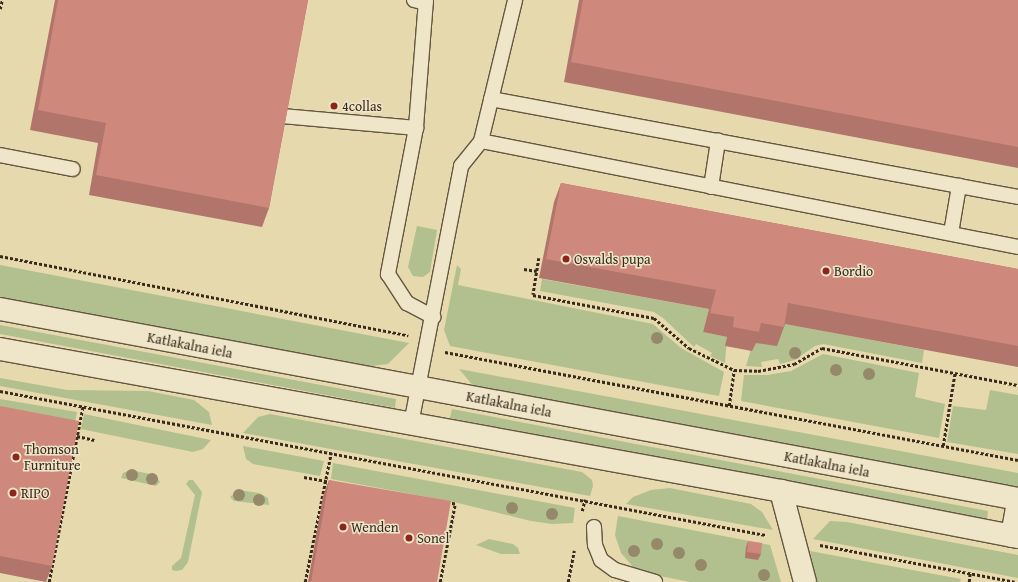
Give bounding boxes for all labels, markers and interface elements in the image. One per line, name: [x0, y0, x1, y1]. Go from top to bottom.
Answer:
place label: 4collas: [342, 98, 382, 114]
marker: 4collas: [329, 101, 339, 111]
place label: Osvalds pupa: [574, 251, 651, 267]
marker: Osvalds pupa: [561, 254, 571, 264]
place label: Bordio: [834, 263, 873, 279]
marker: Bordio: [821, 266, 831, 276]
street label: Katlakalna iela: [146, 328, 234, 362]
street label: Katlakalna iela: [465, 387, 553, 421]
place label: Thomson Furniture: [24, 441, 81, 474]
street label: Katlakalna iela: [783, 447, 871, 481]
marker: Thomson Furniture: [11, 452, 21, 462]
place label: RIPO: [21, 485, 49, 501]
marker: RIPO: [8, 488, 18, 498]
place label: Wenden: [351, 519, 399, 535]
marker: Wenden: [338, 522, 348, 532]
place label: Sonel: [417, 530, 449, 546]
marker: Sonel: [404, 533, 414, 543]

